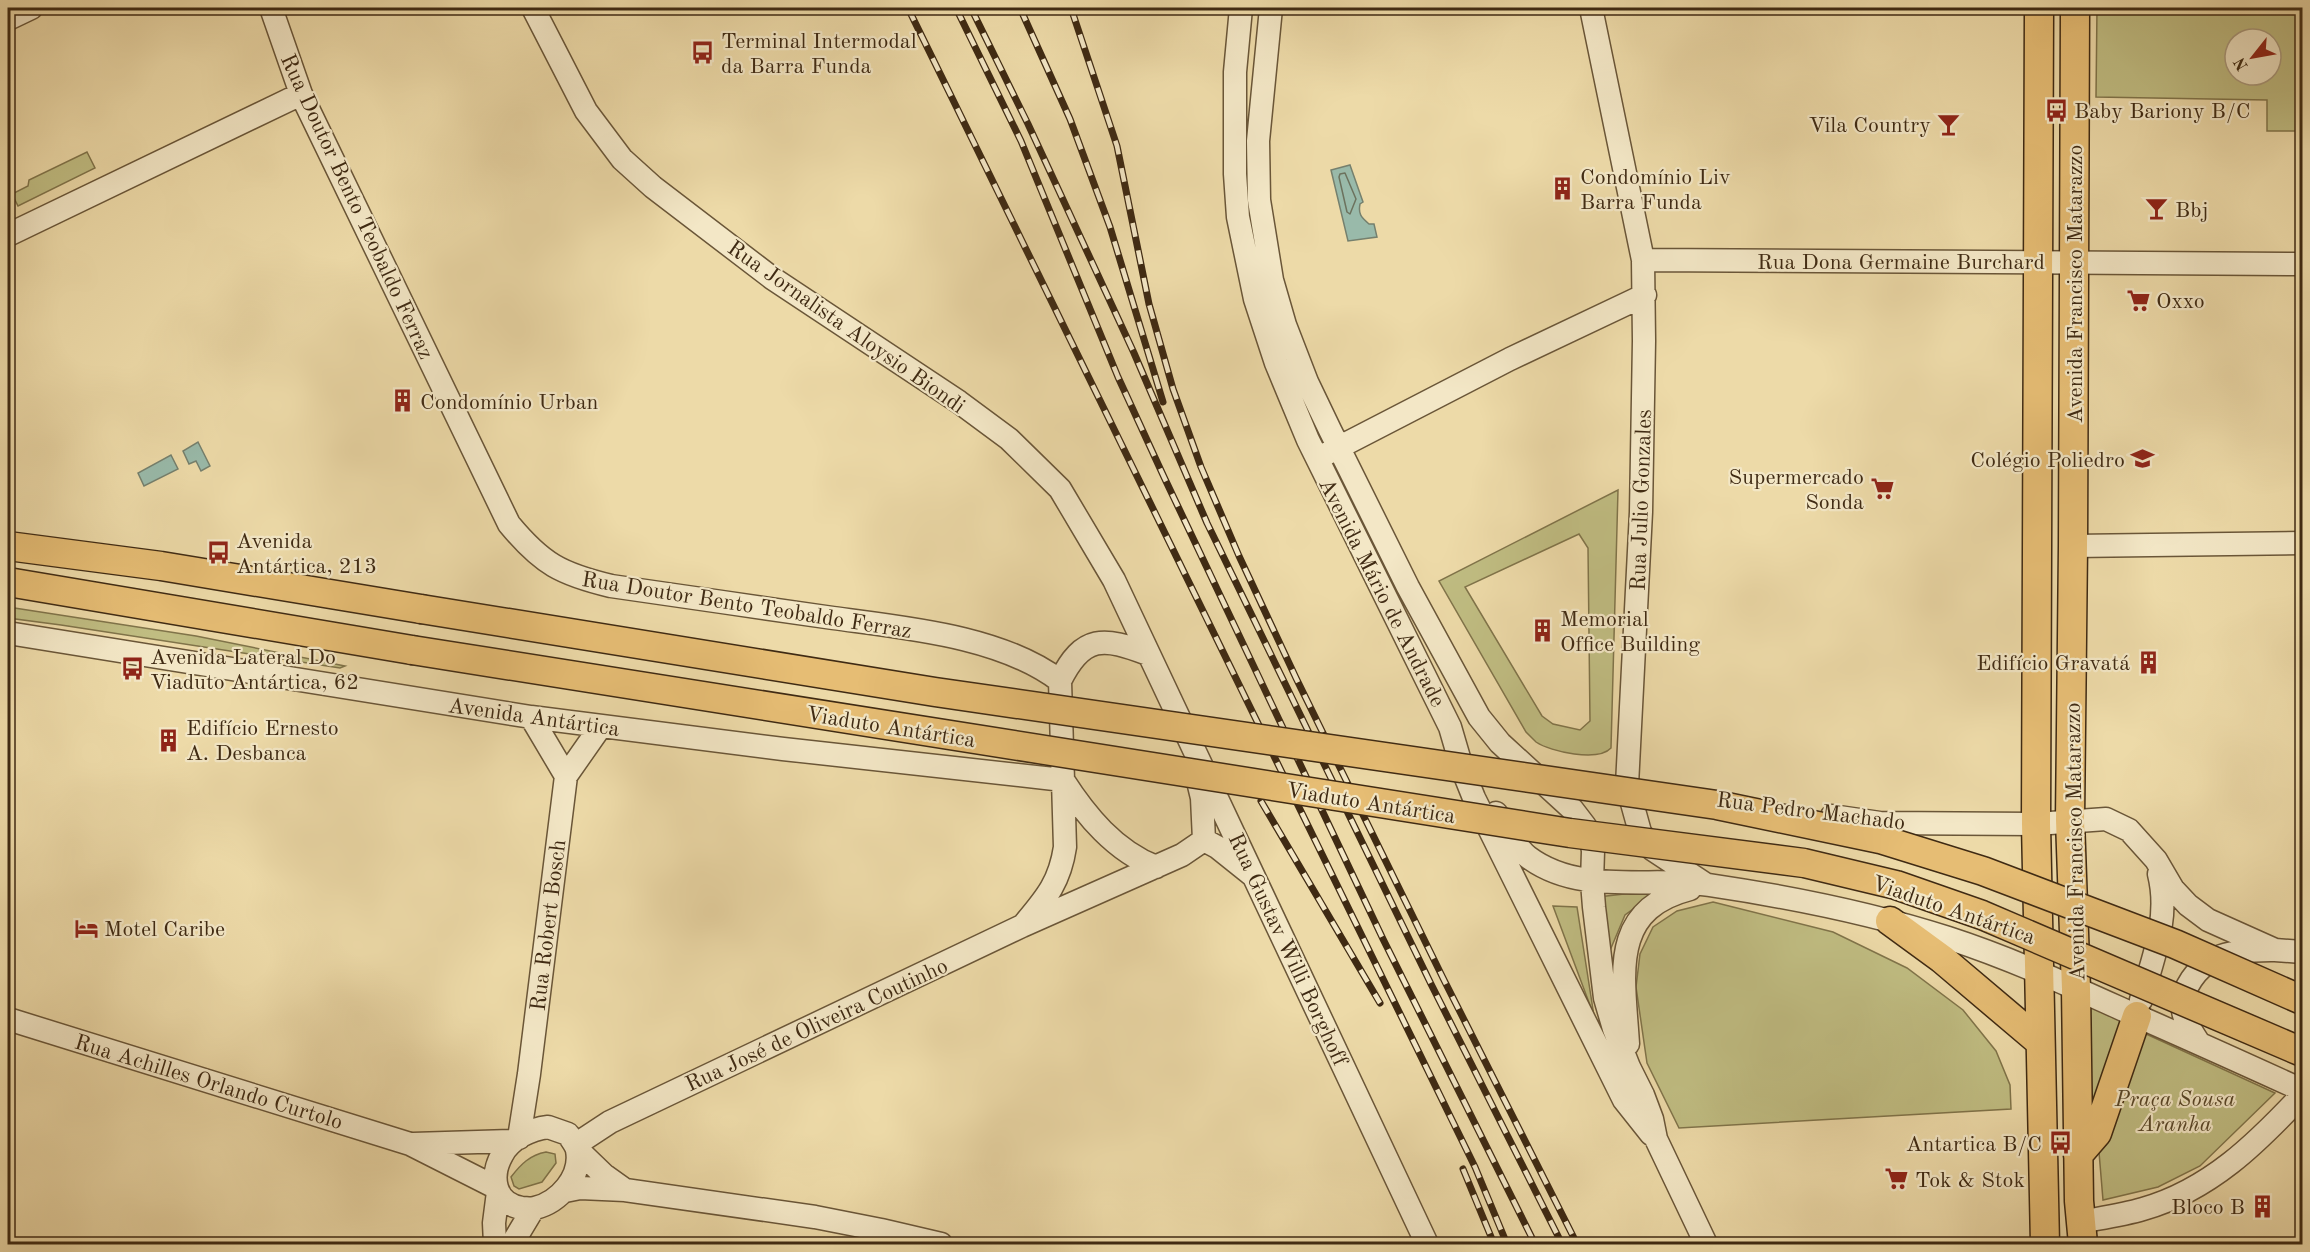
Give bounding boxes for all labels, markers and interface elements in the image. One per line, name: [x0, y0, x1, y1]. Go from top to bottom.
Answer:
north arrow: [2223, 27, 2283, 87]
place label: Terminal Intermodal da Barra Funda: [721, 31, 917, 78]
bus stop icon: Terminal Intermodal da Barra Funda: [690, 40, 716, 66]
street label: Rua Doutor Bento Teobaldo Ferraz: [276, 51, 437, 363]
text: N: [2231, 54, 2252, 73]
bus stop icon: Baby Bariony B/C: [2043, 97, 2069, 123]
place label: Baby Bariony B/C: [2074, 101, 2251, 123]
bar icon: Vila Country: [1936, 111, 1962, 137]
place label: Vila Country: [1808, 115, 1931, 137]
street label: Avenida Francisco Matarazzo: [2065, 145, 2087, 423]
place label: Condomínio Liv Barra Funda: [1580, 167, 1731, 214]
building icon: Condomínio Liv Barra Funda: [1549, 176, 1575, 202]
bar icon: Bbj: [2144, 196, 2170, 222]
place label: Bbj: [2175, 200, 2208, 222]
street label: Rua Jornalista Aloysio Biondi: [723, 237, 969, 418]
street label: Rua Dona Germaine Burchard: [1757, 252, 2045, 274]
supermarket icon: Oxxo: [2125, 287, 2151, 313]
place label: Oxxo: [2156, 291, 2205, 313]
building icon: Condomínio Urban: [389, 388, 415, 414]
place label: Condomínio Urban: [420, 392, 599, 414]
street label: Rua Julio Gonzales: [1628, 409, 1656, 591]
school or university icon: Colégio Poliedro: [2130, 446, 2156, 472]
place label: Colégio Poliedro: [1970, 450, 2125, 472]
place label: Supermercado Sonda: [1729, 467, 1864, 514]
street label: Avenida Mário de Andrade: [1314, 475, 1449, 711]
supermarket icon: Supermercado Sonda: [1869, 476, 1895, 502]
place label: Avenida Antártica, 213: [236, 531, 377, 578]
bus stop icon: Avenida Antártica, 213: [205, 540, 231, 566]
street label: Rua Doutor Bento Teobaldo Ferraz: [580, 569, 913, 643]
place label: Memorial Office Building: [1560, 609, 1700, 656]
building icon: Memorial Office Building: [1529, 618, 1555, 644]
place label: Avenida Lateral Do Viaduto Antártica, 62: [150, 647, 359, 694]
building icon: Edifício Gravatá: [2135, 649, 2161, 675]
place label: Edifício Gravatá: [1976, 653, 2130, 675]
bus stop icon: Avenida Lateral Do Viaduto Antártica, 62: [119, 656, 145, 682]
street label: Avenida Antártica: [447, 695, 621, 741]
street label: Avenida Francisco Matarazzo: [2063, 702, 2089, 982]
street label: Viaduto Antártica: [804, 704, 977, 752]
place label: Edifício Ernesto A. Desbanca: [186, 718, 339, 765]
building icon: Edifício Ernesto A. Desbanca: [155, 727, 181, 753]
street label: Viaduto Antártica: [1284, 780, 1457, 828]
street label: Rua Pedro Machado: [1715, 789, 1906, 834]
street label: Rua Gustav Willi Borghoff: [1224, 830, 1351, 1070]
street label: Rua Robert Bosch: [528, 838, 570, 1012]
street label: Viaduto Antártica: [1869, 873, 2038, 949]
hotel icon: Motel Caribe: [73, 915, 99, 941]
place label: Motel Caribe: [104, 919, 225, 941]
street label: Rua José de Oliveira Coutinho: [682, 955, 951, 1096]
street label: Rua Achilles Orlando Curtolo: [72, 1032, 345, 1134]
park label: Praça Sousa Aranha: [2114, 1089, 2235, 1136]
bus stop icon: Antartica B/C: [2047, 1130, 2073, 1156]
place label: Antartica B/C: [1906, 1134, 2042, 1156]
supermarket icon: Tok & Stok: [1884, 1166, 1910, 1192]
place label: Tok & Stok: [1915, 1170, 2025, 1192]
building icon: Bloco B: [2250, 1193, 2276, 1219]
place label: Bloco B: [2171, 1197, 2245, 1219]

